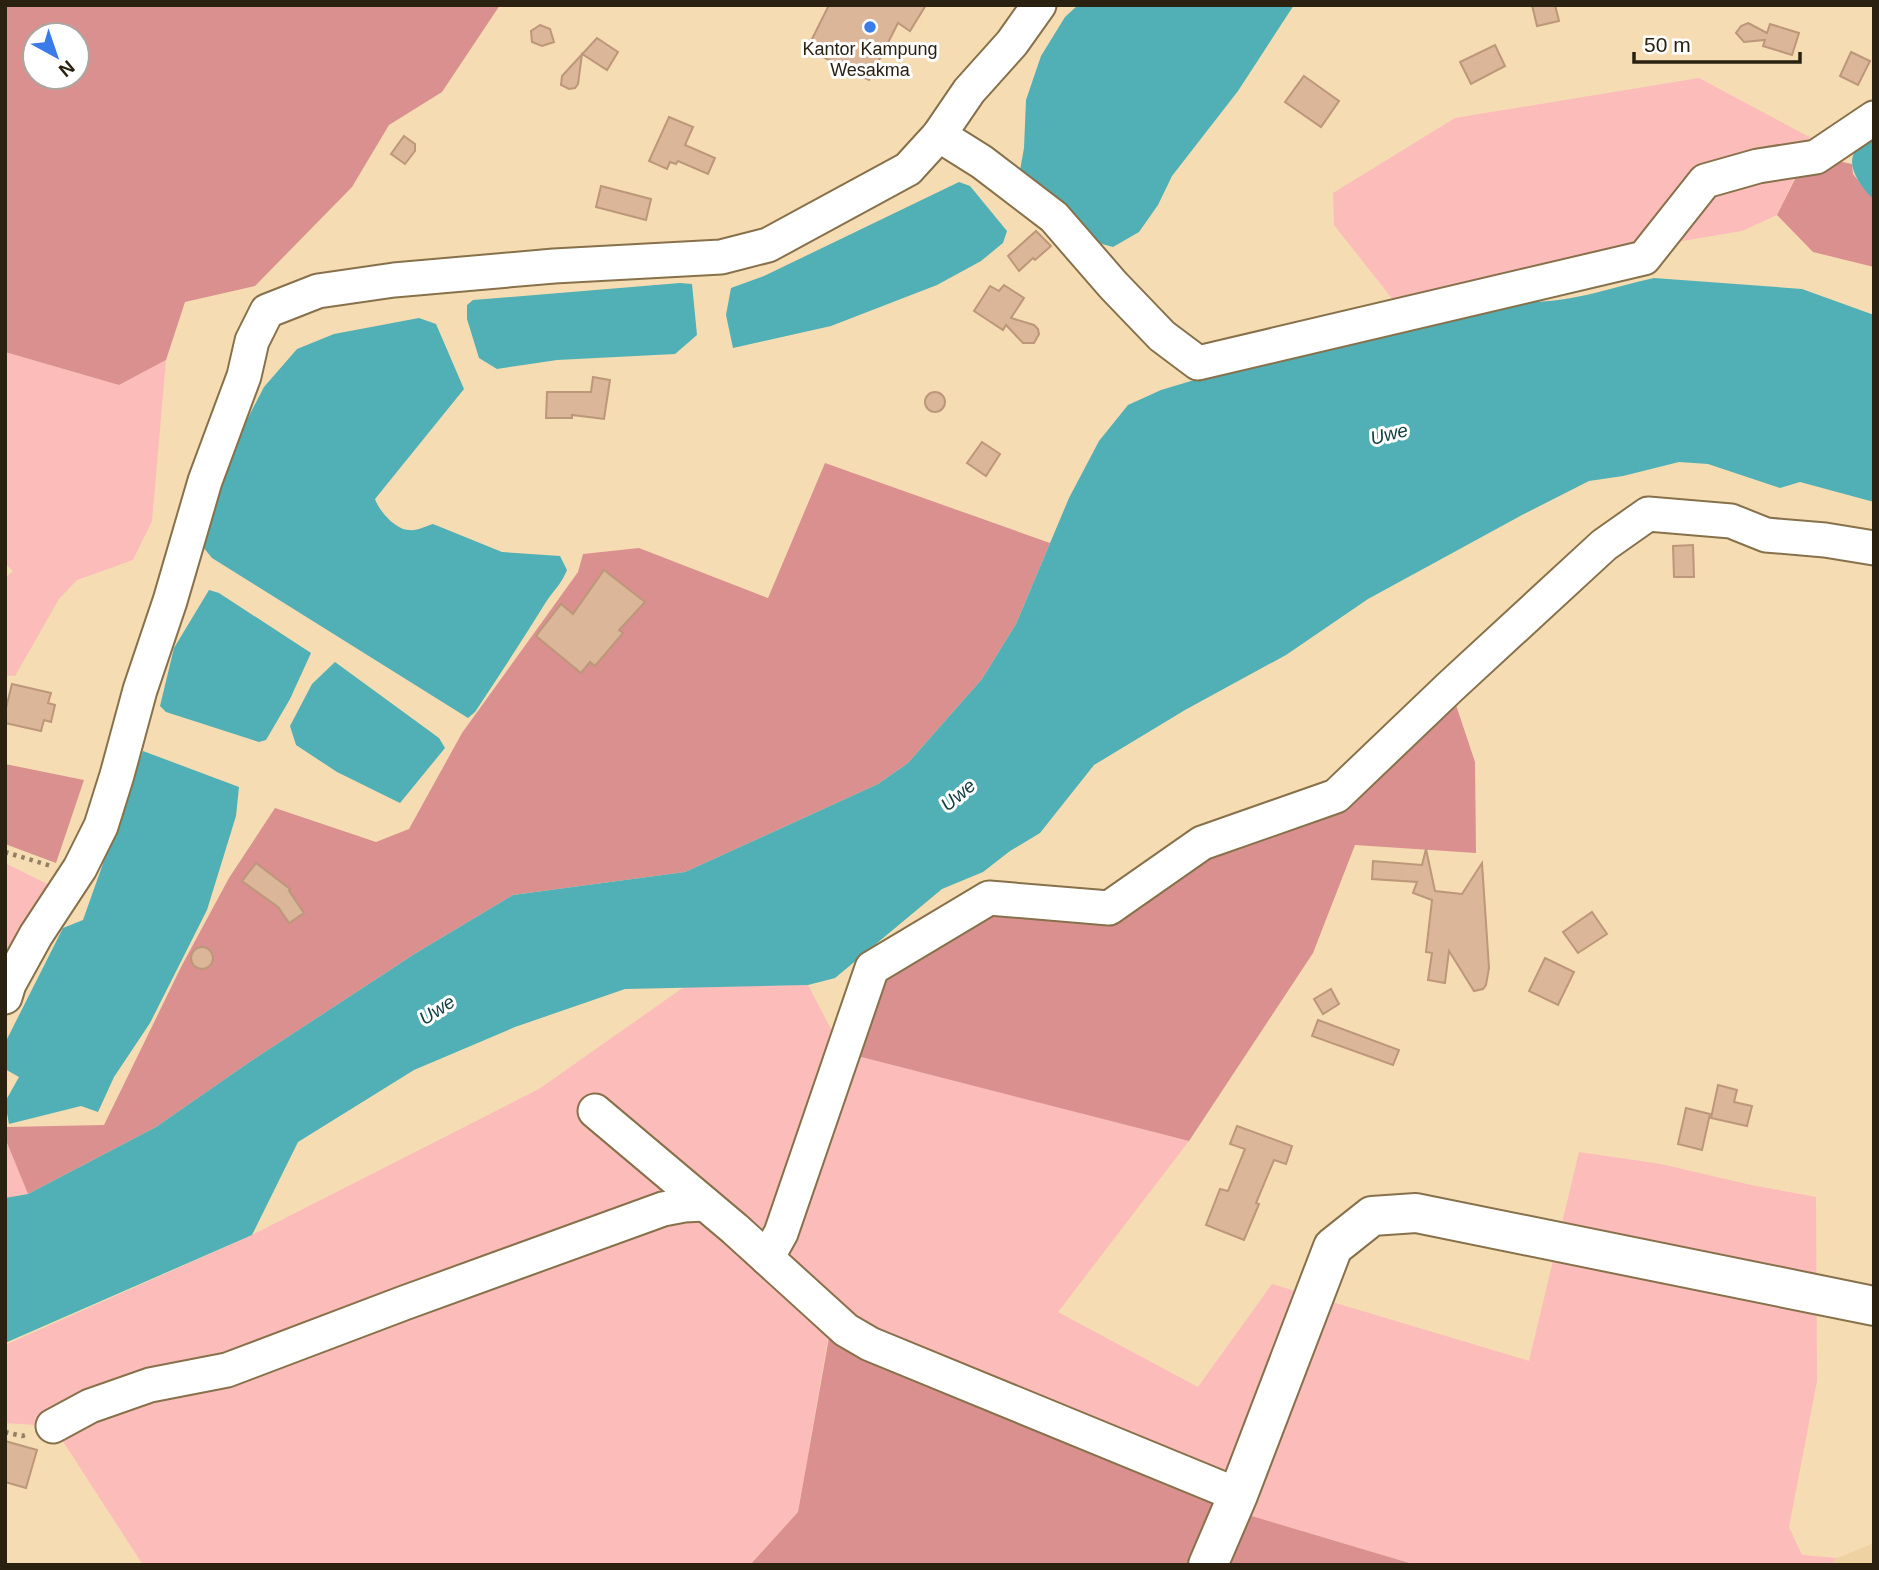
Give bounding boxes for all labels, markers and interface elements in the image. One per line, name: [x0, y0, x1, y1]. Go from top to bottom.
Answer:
marker: Kantor Kampung Wesakma: [862, 19, 878, 35]
north arrow: [21, 21, 91, 91]
scale bar: [1634, 21, 1800, 65]
text: 50 m: [1644, 33, 1691, 56]
place label: Kantor Kampung Wesakma: [802, 39, 938, 80]
text: N: [55, 56, 79, 81]
water label: Uwe: [1368, 419, 1410, 449]
water label: Uwe: [937, 775, 979, 815]
water label: Uwe: [415, 991, 459, 1029]

